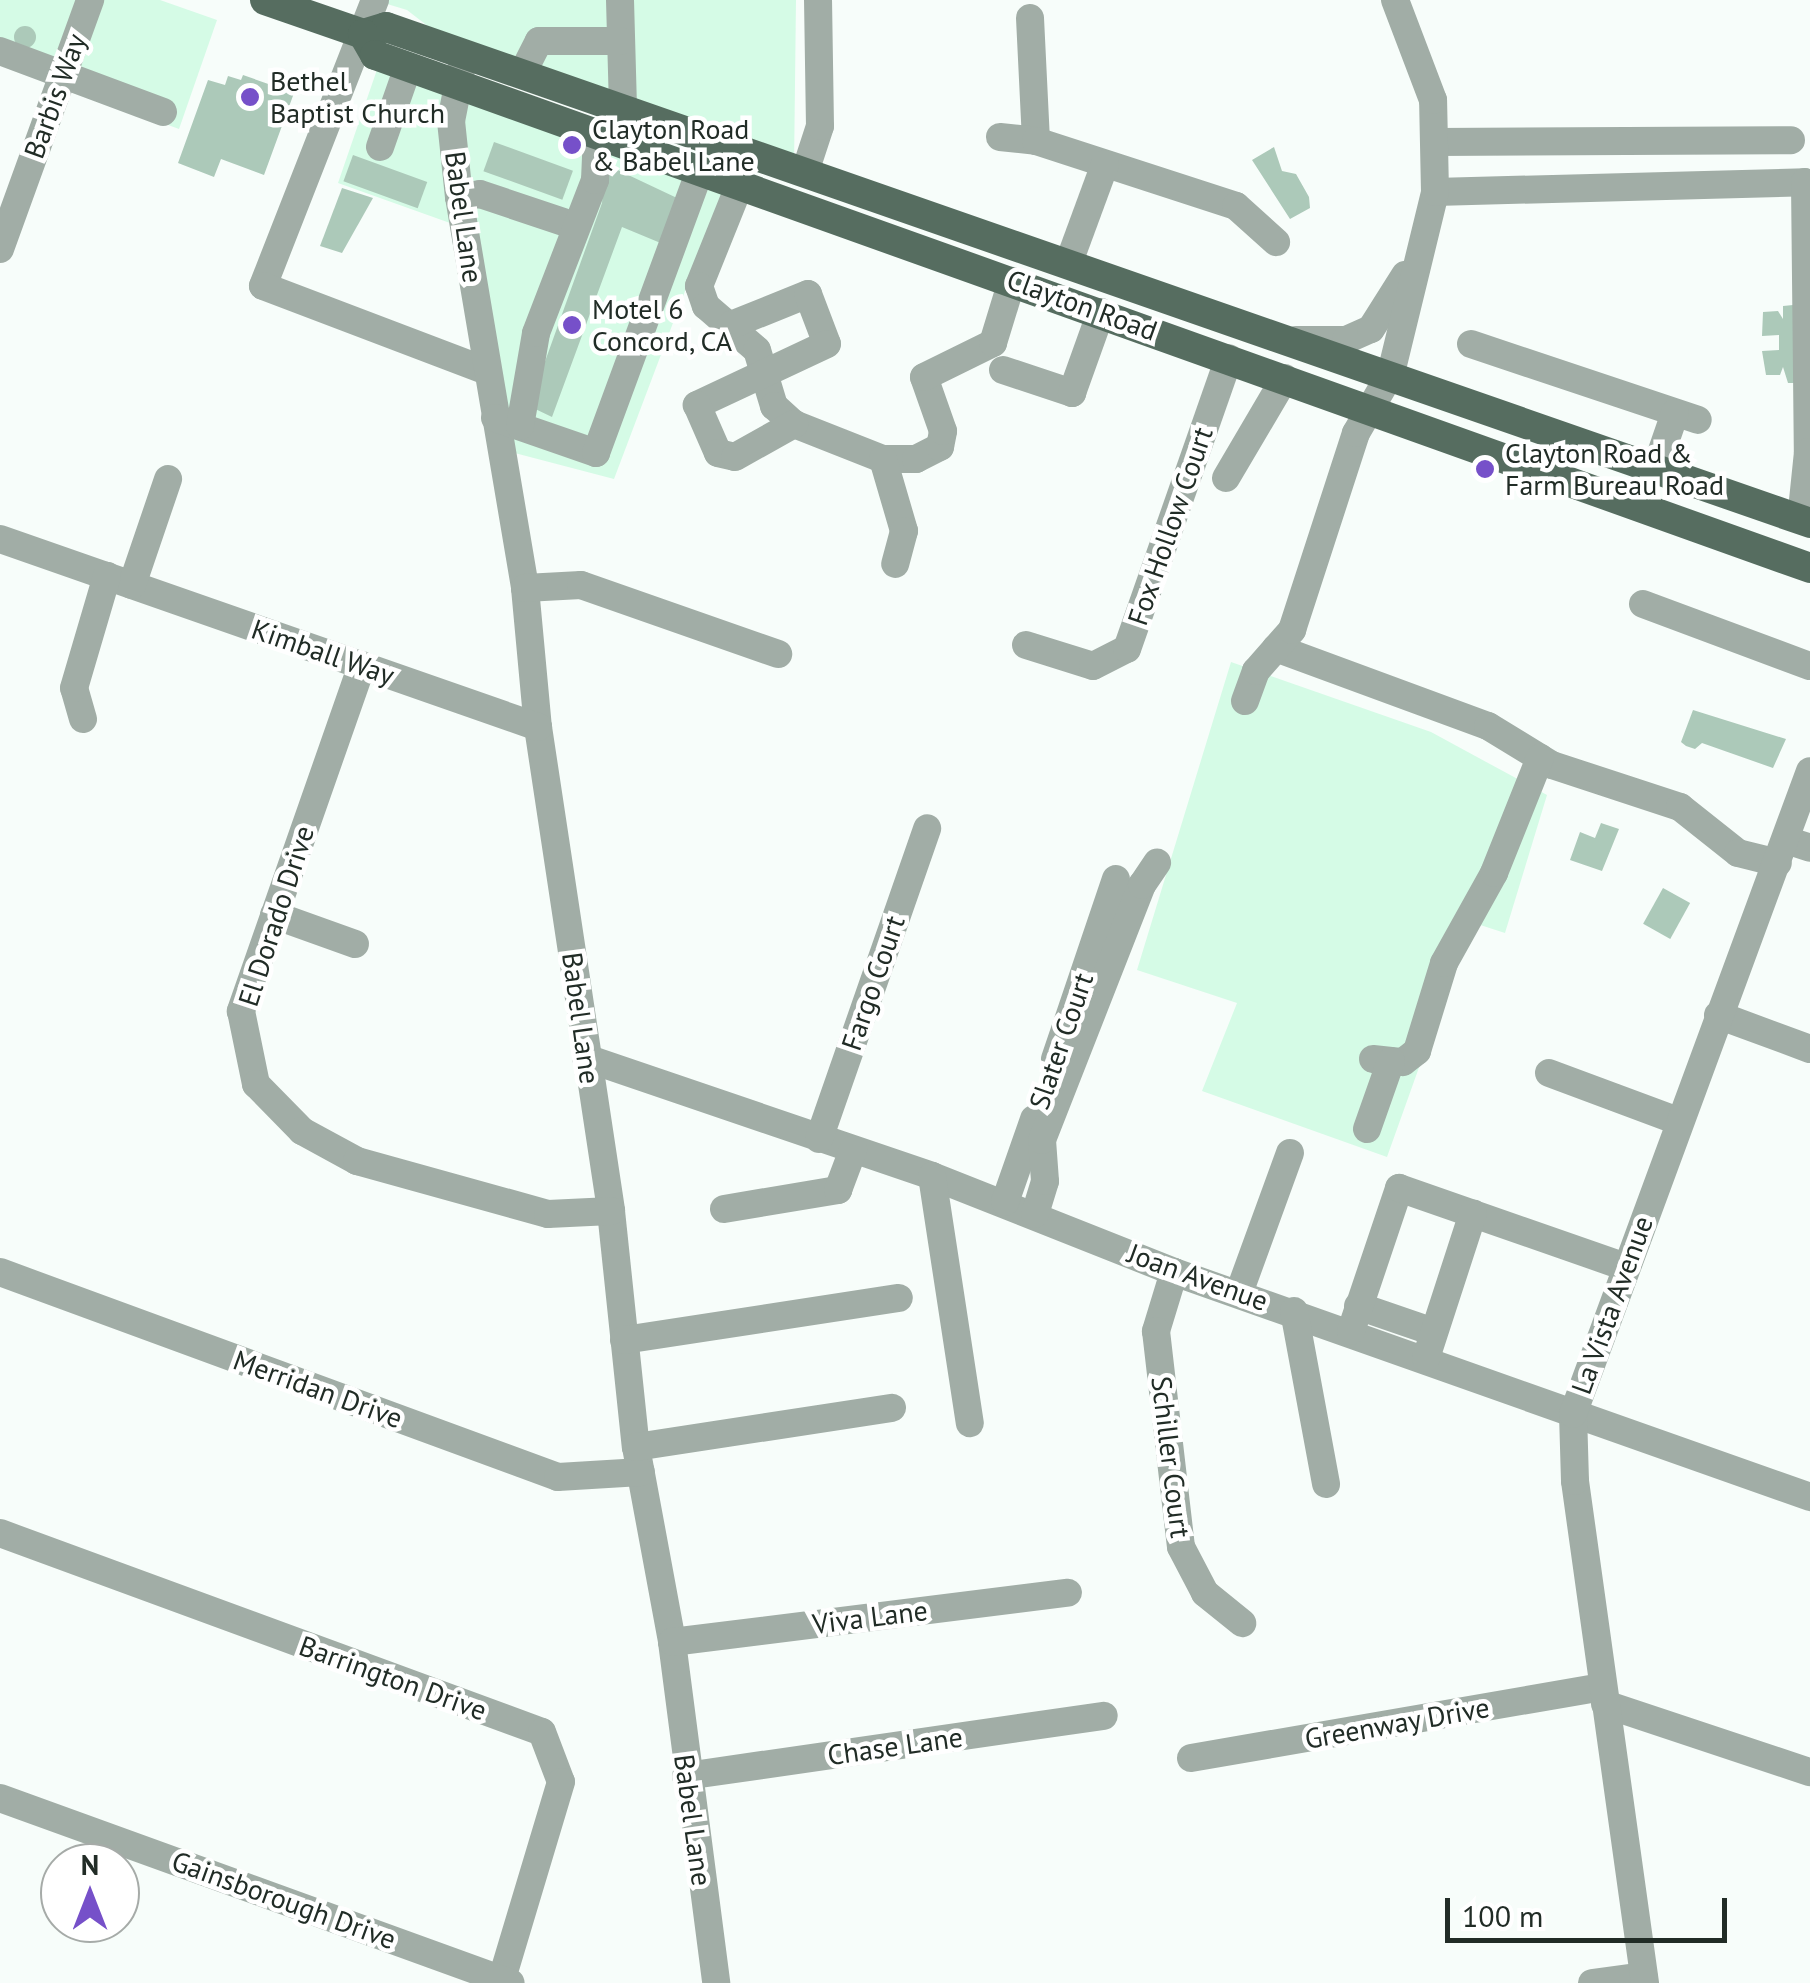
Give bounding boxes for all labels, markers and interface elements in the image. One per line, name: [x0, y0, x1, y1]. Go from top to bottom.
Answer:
street label: Barbis Way: [17, 29, 93, 163]
place label: Bethel Baptist Church: [270, 64, 445, 130]
marker: Bethel Baptist Church: [239, 86, 261, 108]
place label: Clayton Road & Babel Lane: [592, 112, 755, 178]
marker: Clayton Road & Babel Lane: [561, 134, 583, 156]
street label: Babel Lane: [438, 149, 490, 285]
street label: Clayton Road: [1002, 262, 1162, 348]
place label: Motel 6 Concord, CA: [592, 292, 734, 358]
marker: Motel 6 Concord, CA: [561, 314, 583, 336]
street label: Fox Hollow Court: [1120, 422, 1220, 630]
place label: Clayton Road & Farm Bureau Road: [1505, 436, 1724, 502]
marker: Clayton Road & Farm Bureau Road: [1474, 458, 1496, 480]
street label: Kimball Way: [247, 612, 399, 692]
street label: El Dorado Drive: [231, 822, 321, 1010]
street label: Fargo Court: [834, 911, 912, 1055]
street label: Babel Lane: [555, 950, 607, 1086]
street label: Slater Court: [1022, 968, 1100, 1114]
street label: La Vista Avenue: [1564, 1211, 1660, 1399]
street label: Joan Avenue: [1123, 1236, 1273, 1318]
street label: Merridan Drive: [229, 1343, 407, 1435]
street label: Schiller Court: [1144, 1374, 1198, 1540]
street label: Viva Lane: [811, 1593, 929, 1641]
street label: Barrington Drive: [295, 1629, 491, 1727]
street label: Greenway Drive: [1302, 1690, 1492, 1756]
street label: Chase Lane: [825, 1720, 965, 1772]
street label: Babel Lane: [667, 1752, 719, 1888]
north arrow: [40, 1843, 140, 1943]
street label: Gainsborough Drive: [167, 1844, 401, 1956]
text: N: [81, 1846, 99, 1883]
scale bar: [1450, 1878, 1732, 1940]
text: 100 m: [1462, 1896, 1543, 1935]

